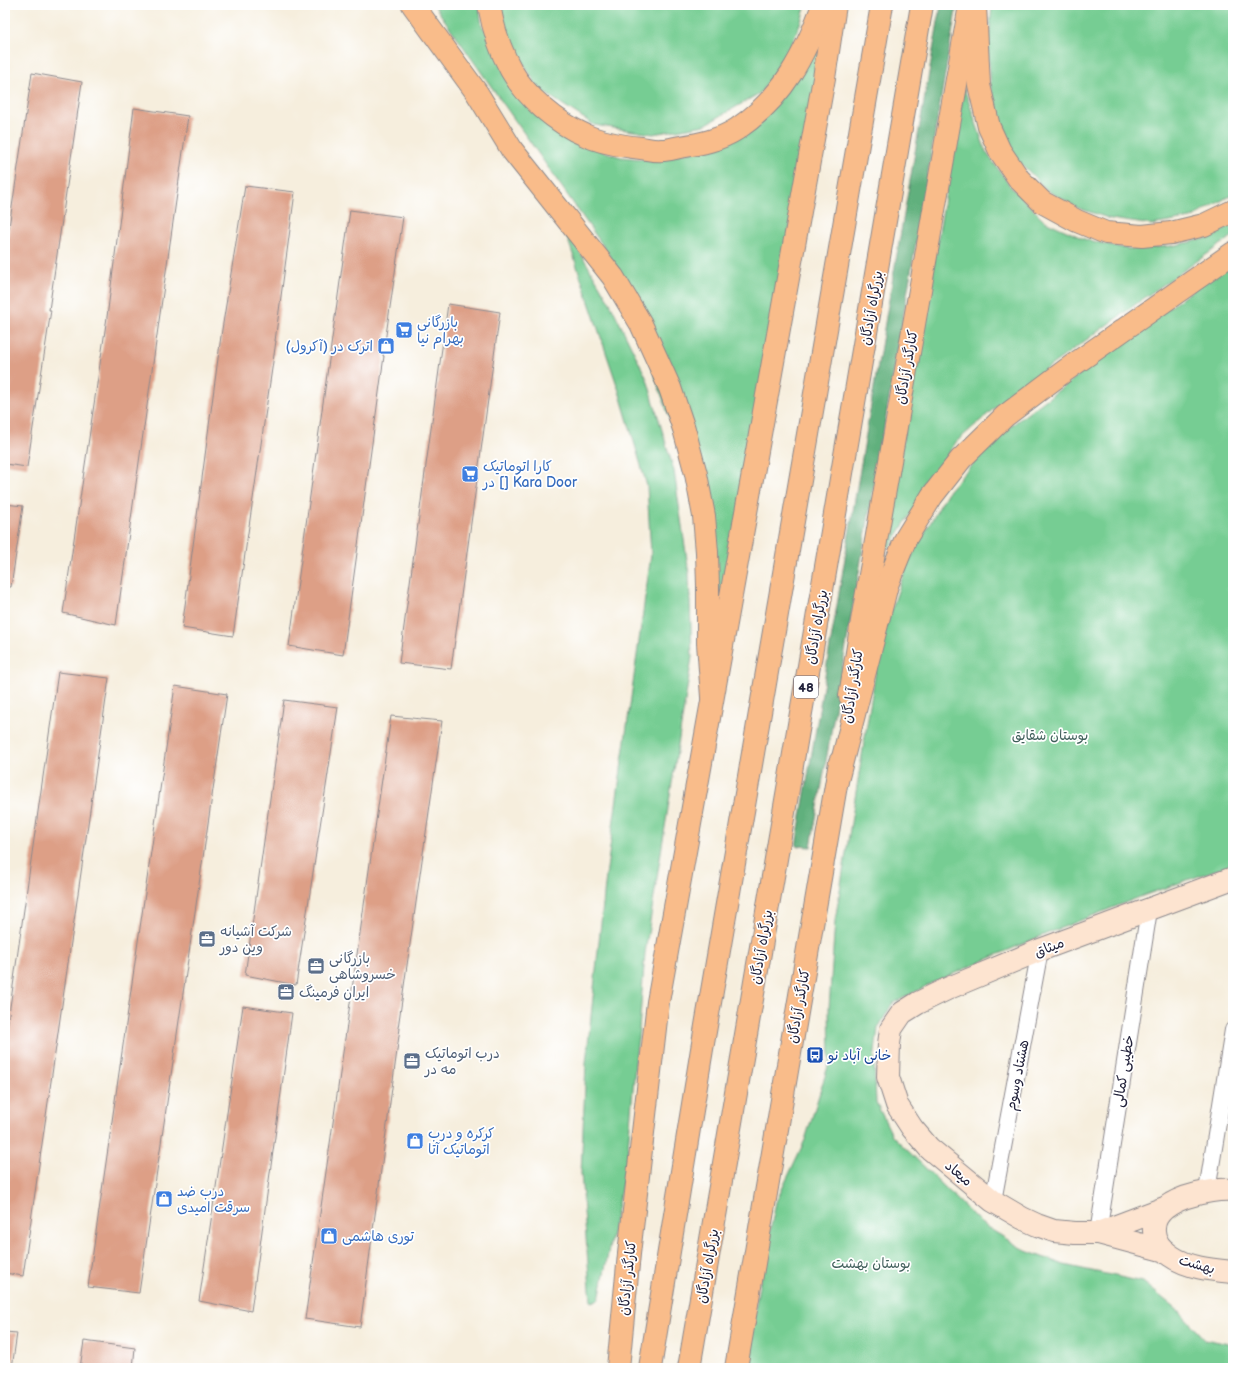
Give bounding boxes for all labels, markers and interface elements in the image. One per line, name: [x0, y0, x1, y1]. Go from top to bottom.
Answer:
street label: بزرگراه آزادگان: [857, 270, 886, 347]
place label: بازرگانی بهرام نیا: [417, 314, 464, 349]
supermarket icon: بازرگانی بهرام نیا: [394, 320, 414, 340]
street label: کنارگذر آزادگان: [892, 329, 921, 406]
shop icon: اترک در (آکرول): [376, 336, 396, 356]
place label: اترک در (آکرول): [286, 338, 373, 355]
place label: کارا اتوماتیک در [] Kara Door: [482, 458, 578, 491]
supermarket icon: کارا اتوماتیک در [] Kara Door: [460, 464, 480, 484]
street label: بزرگراه آزادگان: [802, 589, 831, 666]
street label: کنارگذر آزادگان: [838, 648, 867, 725]
road number: 48: [794, 676, 818, 698]
park label: بوستان شقایق: [1012, 727, 1088, 744]
street label: بزرگراه آزادگان: [747, 909, 776, 986]
place label: شرکت آشیانه وین دور: [219, 923, 292, 956]
office icon: شرکت آشیانه وین دور: [197, 929, 217, 949]
street label: میثاق: [1032, 934, 1067, 961]
place label: بازرگانی خسروشاهی: [329, 950, 396, 983]
office icon: بازرگانی خسروشاهی: [306, 956, 326, 976]
street label: کنارگذر آزادگان: [784, 968, 813, 1045]
office icon: ایران فرمینگ: [276, 982, 296, 1002]
place label: ایران فرمینگ: [299, 984, 369, 1001]
street label: خطیبی کمالی: [1109, 1034, 1138, 1108]
street label: هشتاد وسوم: [1002, 1038, 1036, 1113]
place label: درب اتوماتیک مه در: [424, 1045, 500, 1078]
bus stop icon: خانی آباد نو: [805, 1045, 825, 1065]
place label: خانی آباد نو: [827, 1047, 891, 1064]
office icon: درب اتوماتیک مه در: [402, 1051, 422, 1071]
place label: کرکره و درب اتوماتیک آتا: [428, 1125, 495, 1158]
shop icon: کرکره و درب اتوماتیک آتا: [405, 1131, 425, 1151]
street label: میعاد: [941, 1157, 976, 1190]
place label: درب ضد سرقت امیدی: [177, 1183, 250, 1216]
shop icon: درب ضد سرقت امیدی: [154, 1189, 174, 1209]
shop icon: توری هاشمی: [319, 1226, 339, 1246]
place label: توری هاشمی: [342, 1228, 415, 1245]
street label: بزرگراه آزادگان: [693, 1228, 722, 1305]
street label: کنارگذر آزادگان: [615, 1240, 640, 1316]
street label: بهشت: [1177, 1251, 1217, 1278]
park label: بوستان بهشت: [832, 1255, 910, 1272]

